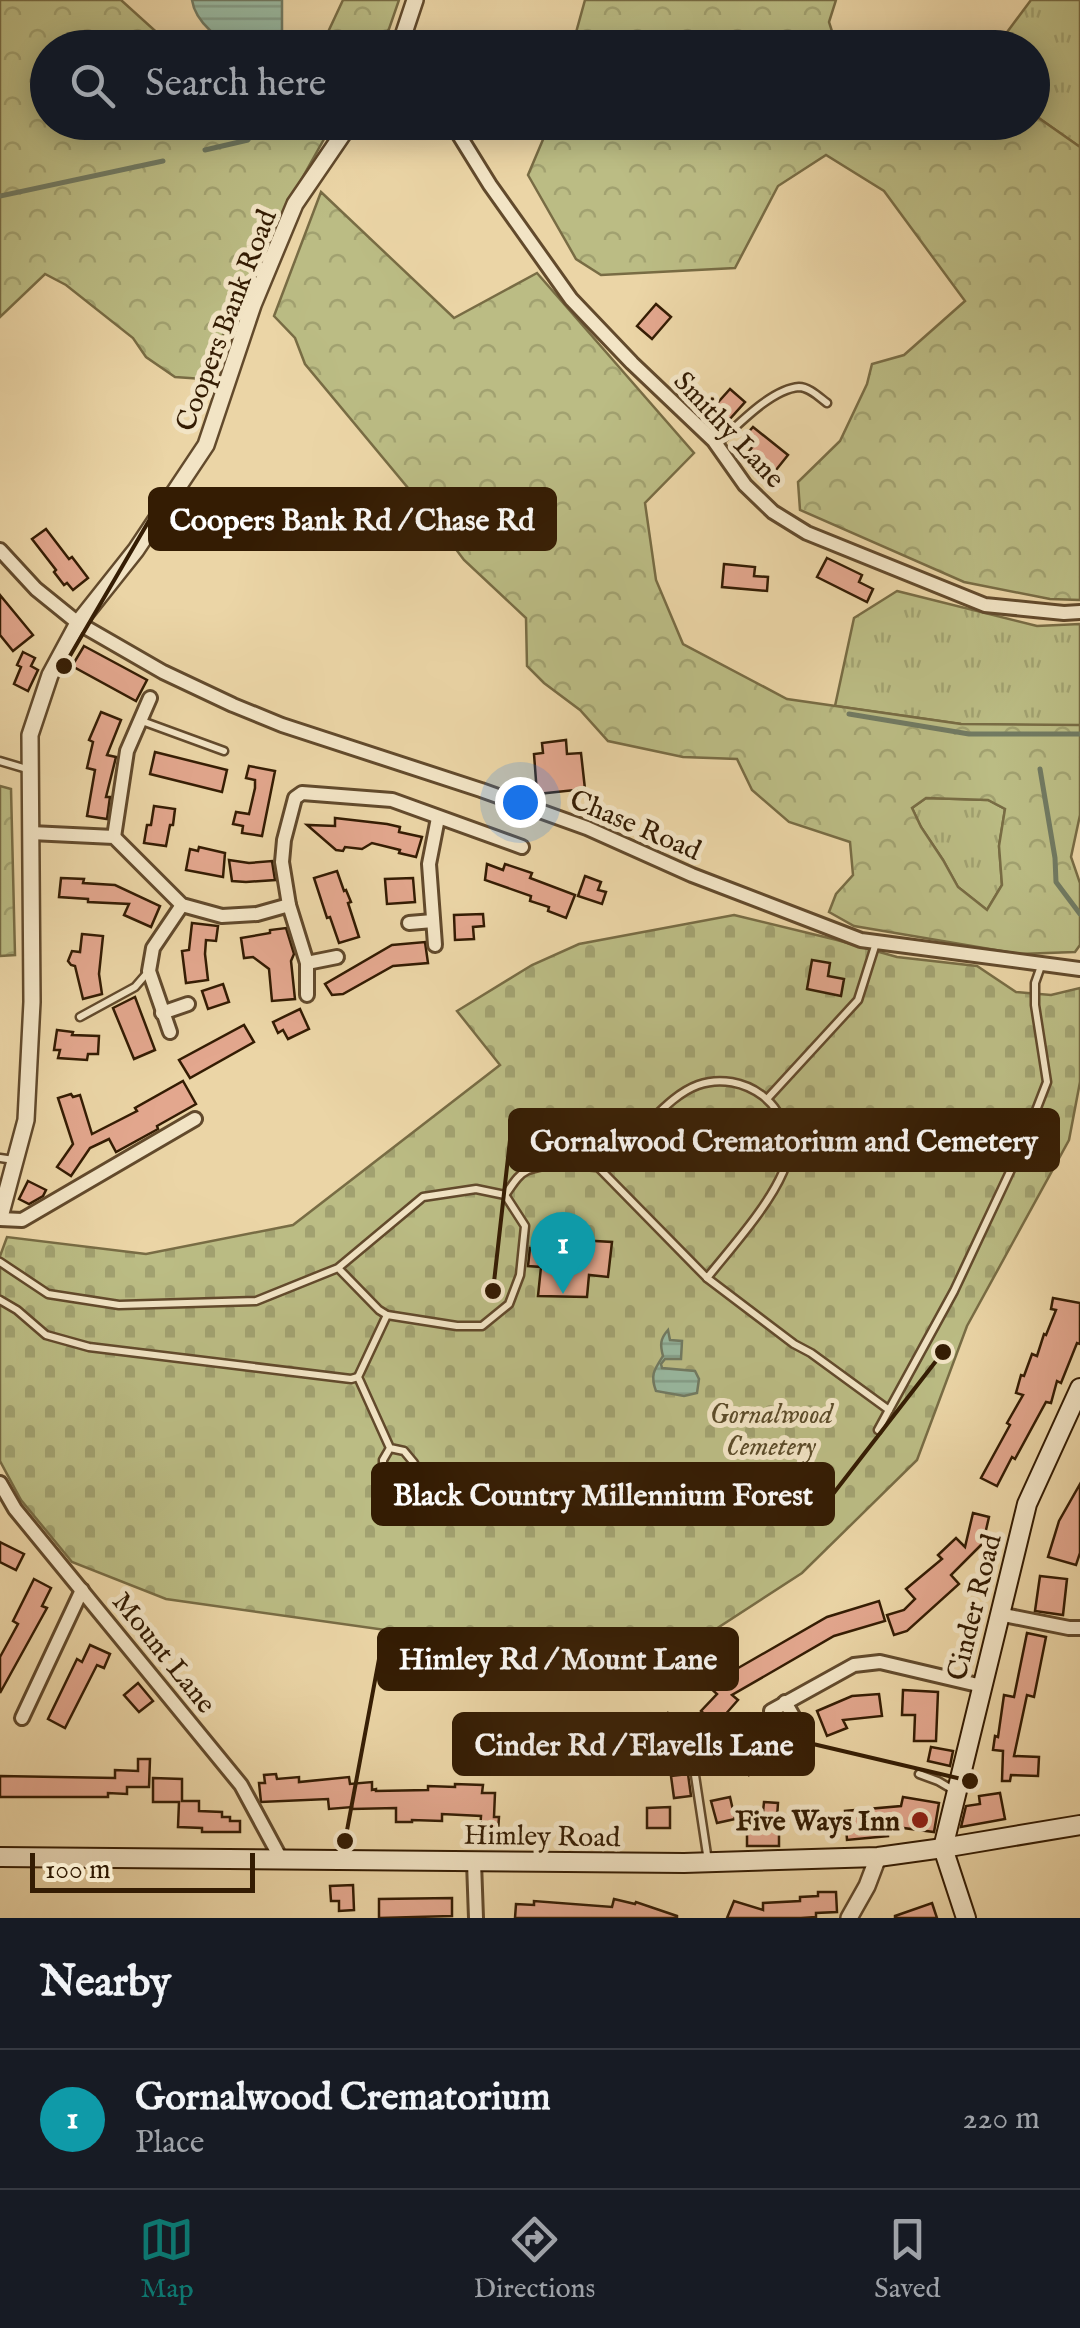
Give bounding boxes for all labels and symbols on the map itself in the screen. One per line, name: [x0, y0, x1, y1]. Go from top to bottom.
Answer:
street label: Coopers Bank Road: [169, 205, 286, 437]
street label: Smithy Lane: [665, 365, 791, 497]
callout: Coopers Bank Rd / Chase Rd: [150, 489, 555, 549]
text: Coopers Bank Rd / Chase Rd: [169, 503, 536, 541]
your location: [495, 777, 546, 828]
street label: Chase Road: [564, 783, 706, 870]
callout: Gornalwood Crematorium and Cemetery: [510, 1110, 1058, 1170]
text: Gornalwood Crematorium and Cemetery: [530, 1124, 1039, 1162]
pin: 1: [530, 1212, 596, 1294]
park label: Gornalwood Cemetery: [709, 1398, 834, 1465]
callout: Black Country Millennium Forest: [373, 1464, 833, 1524]
text: Black Country Millennium Forest: [393, 1478, 814, 1516]
street label: Cinder Road: [940, 1531, 1011, 1685]
street label: Mount Lane: [104, 1586, 223, 1721]
callout: Himley Rd / Mount Lane: [379, 1629, 737, 1689]
text: Himley Rd / Mount Lane: [399, 1642, 717, 1680]
callout: Cinder Rd / Flavells Lane: [454, 1714, 813, 1774]
text: Cinder Rd / Flavells Lane: [474, 1728, 794, 1766]
place label: Five Ways Inn: [735, 1805, 900, 1840]
marker: Five Ways Inn: [909, 1809, 931, 1831]
street label: Himley Road: [463, 1819, 621, 1856]
scale bar: [30, 1848, 255, 1892]

